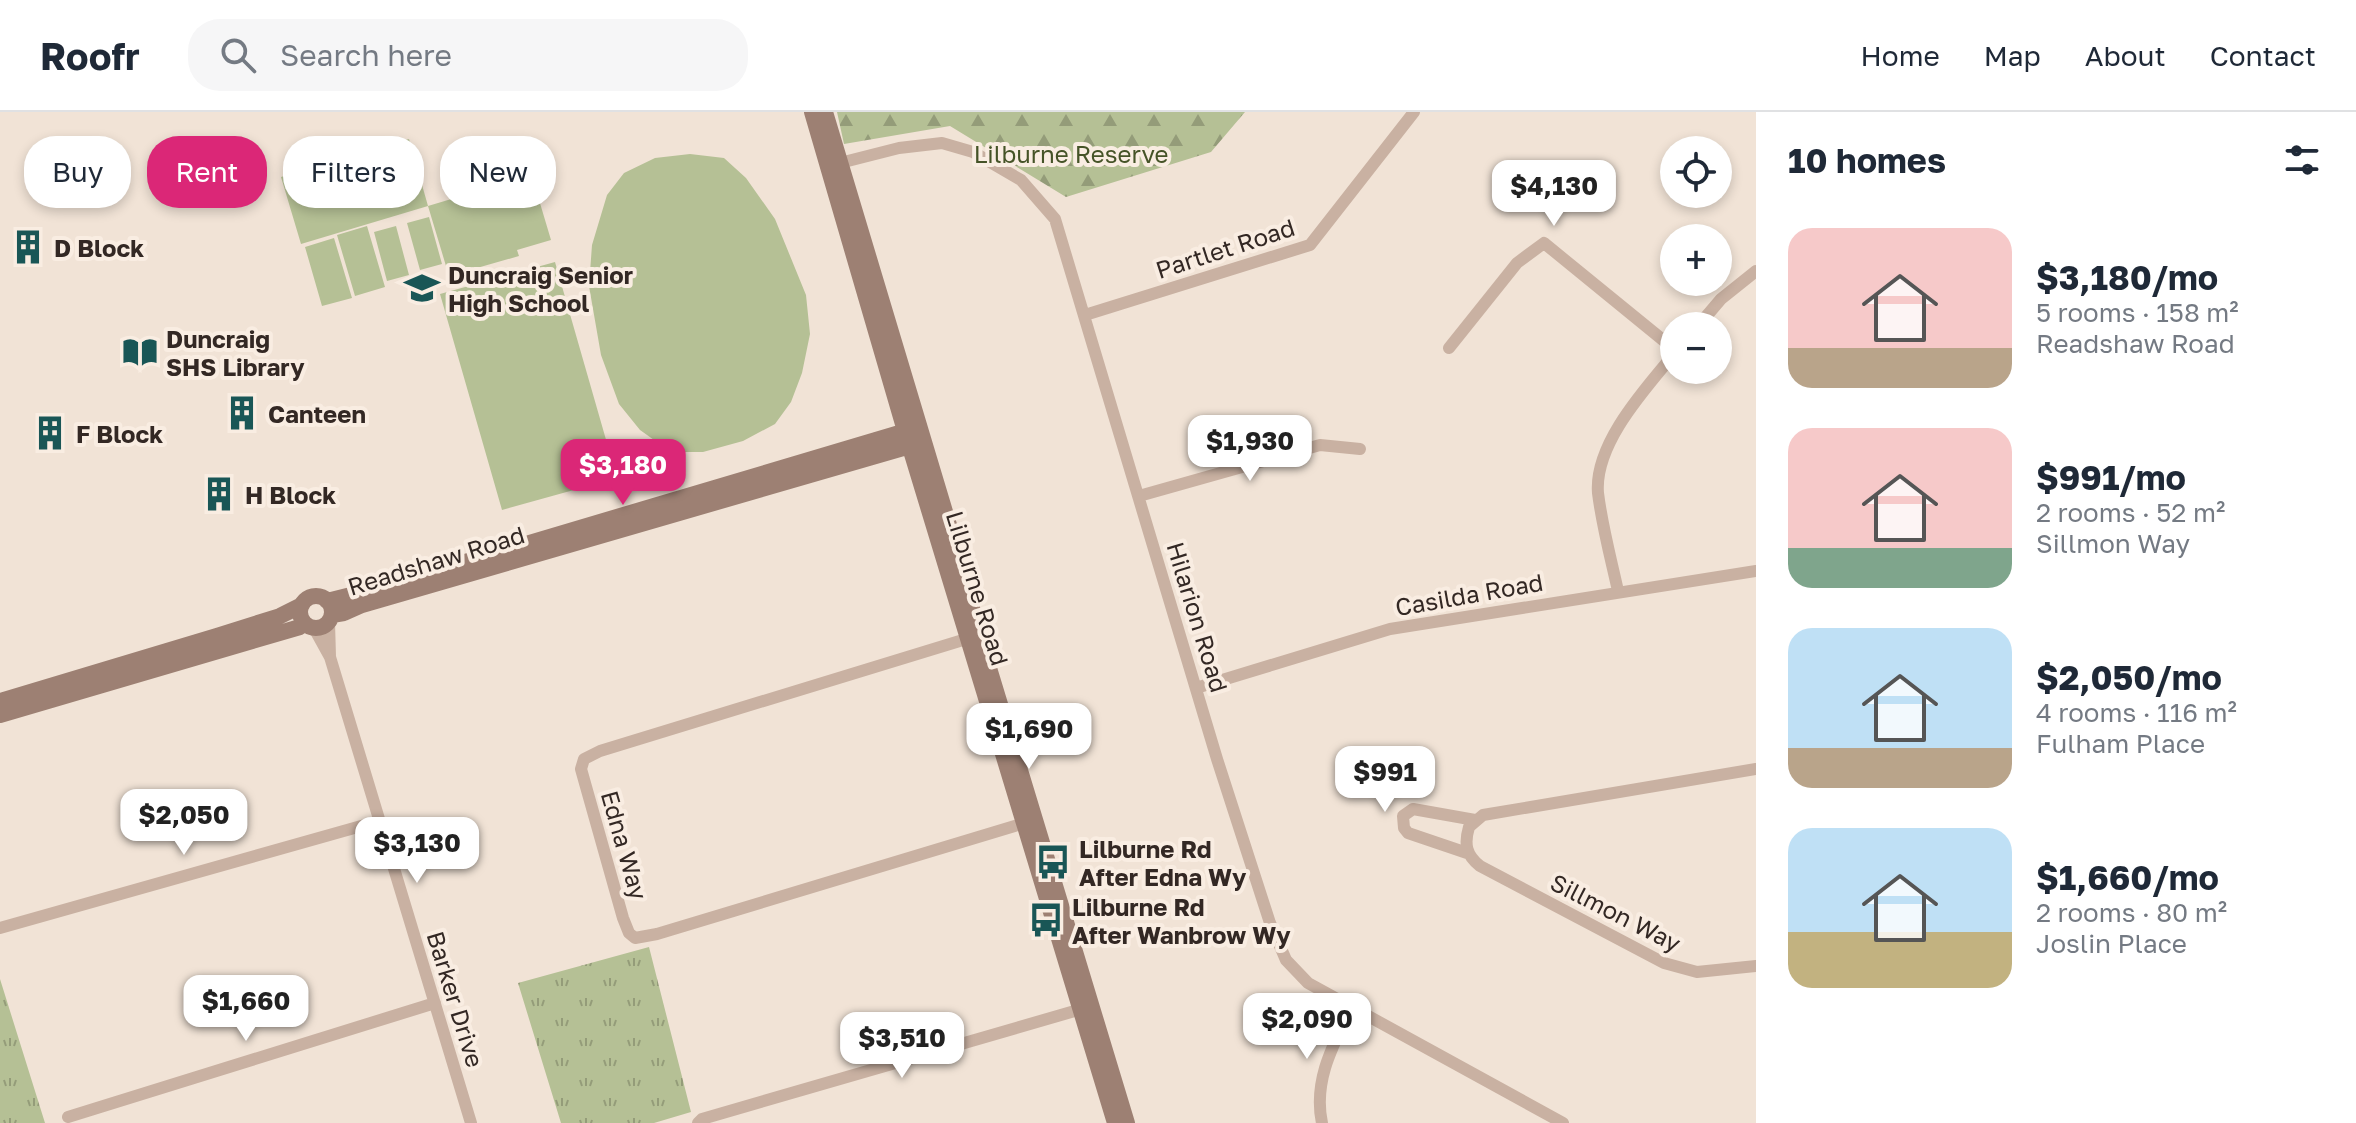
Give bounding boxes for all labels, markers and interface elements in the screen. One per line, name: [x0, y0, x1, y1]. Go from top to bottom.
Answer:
search box: [188, 19, 748, 91]
text: Roofr: [40, 33, 140, 78]
icon: search: [216, 33, 260, 77]
text: Search here: [280, 37, 452, 73]
text: Home: [1861, 39, 1940, 72]
text: Map: [1984, 39, 2041, 72]
text: About: [2085, 39, 2166, 72]
text: Contact: [2210, 39, 2316, 72]
chip: Buy: [24, 136, 131, 208]
chip: Rent: [147, 136, 267, 208]
chip: Filters: [283, 136, 424, 208]
chip: New: [440, 136, 556, 208]
map controls: [1660, 136, 1732, 384]
button: locate: [1660, 136, 1732, 208]
icon: filters: [2280, 138, 2324, 182]
park label: Lilburne Reserve: [974, 139, 1168, 168]
text: 10 homes: [1788, 140, 1946, 180]
pin: $4,130: [1489, 160, 1619, 228]
text: $4,130: [1510, 170, 1598, 201]
street label: Partlet Road: [1152, 212, 1298, 284]
button: +: [1660, 224, 1732, 296]
building icon: D Block: [9, 228, 47, 266]
place label: D Block: [54, 233, 144, 262]
text: $3,180/mo: [2036, 257, 2218, 297]
place label: Duncraig Senior High School: [448, 260, 633, 317]
icon: home: [1852, 260, 1948, 356]
school or university icon: Duncraig Senior High School: [403, 269, 441, 307]
text: 5 rooms · 158 m²: [2036, 297, 2239, 328]
button: −: [1660, 312, 1732, 384]
place label: Duncraig SHS Library: [166, 324, 305, 381]
text: Readshaw Road: [2036, 328, 2235, 359]
library icon: Duncraig SHS Library: [121, 333, 159, 371]
building icon: Canteen: [223, 394, 261, 432]
place label: Canteen: [268, 399, 366, 428]
building icon: F Block: [31, 414, 69, 452]
pin: $1,930: [1185, 415, 1315, 483]
place label: F Block: [76, 419, 163, 448]
text: $1,930: [1206, 425, 1294, 456]
pin: $3,180: [558, 439, 688, 507]
text: $3,180: [579, 449, 667, 480]
text: $991/mo: [2036, 457, 2186, 497]
icon: home: [1852, 460, 1948, 556]
building icon: H Block: [200, 475, 238, 513]
place label: H Block: [245, 480, 336, 509]
text: 2 rooms · 52 m²: [2036, 497, 2225, 528]
street label: Lilburne Road: [941, 507, 1015, 669]
street label: Readshaw Road: [344, 519, 528, 601]
text: Sillmon Way: [2036, 528, 2190, 559]
street label: Hilarion Road: [1161, 538, 1235, 696]
street label: Casilda Road: [1393, 567, 1545, 621]
text: $2,050/mo: [2036, 657, 2222, 697]
icon: home: [1852, 660, 1948, 756]
text: 4 rooms · 116 m²: [2036, 697, 2237, 728]
pin: $1,690: [964, 703, 1094, 771]
text: $1,690: [984, 713, 1074, 744]
text: Fulham Place: [2036, 728, 2205, 759]
pin: $991: [1338, 746, 1432, 814]
text: $991: [1353, 756, 1417, 787]
street label: Edna Way: [596, 787, 654, 903]
pin: $2,050: [119, 789, 249, 857]
text: $2,050: [138, 799, 230, 830]
pin: $3,130: [352, 817, 482, 885]
text: $3,130: [373, 827, 461, 858]
place label: Lilburne Rd After Edna Wy: [1079, 834, 1247, 891]
bus stop icon: Lilburne Rd After Edna Wy: [1034, 843, 1072, 881]
text: $1,660/mo: [2036, 857, 2219, 897]
icon: home: [1852, 860, 1948, 956]
street label: Sillmon Way: [1546, 867, 1686, 957]
place label: Lilburne Rd After Wanbrow Wy: [1072, 892, 1291, 949]
text: 2 rooms · 80 m²: [2036, 897, 2227, 928]
bus stop icon: Lilburne Rd After Wanbrow Wy: [1027, 901, 1065, 939]
street label: Barker Drive: [422, 927, 490, 1071]
text: Joslin Place: [2036, 928, 2187, 959]
pin: $1,660: [181, 975, 311, 1043]
text: $1,660: [201, 985, 291, 1016]
pin: $2,090: [1242, 993, 1372, 1061]
text: $2,090: [1261, 1003, 1353, 1034]
pin: $3,510: [837, 1012, 967, 1080]
text: $3,510: [858, 1022, 946, 1053]

